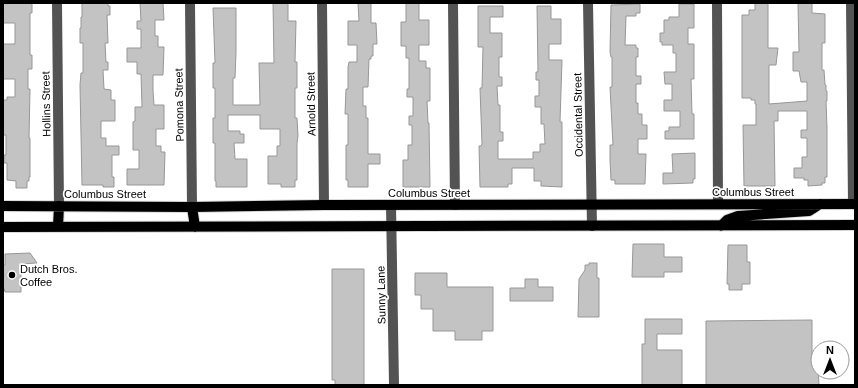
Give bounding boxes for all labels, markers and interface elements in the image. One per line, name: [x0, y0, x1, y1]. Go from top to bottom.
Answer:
street label: Pomona Street: [172, 68, 186, 142]
street label: Hollins Street: [39, 71, 53, 137]
street label: Arnold Street: [304, 72, 318, 136]
street label: Occidental Street: [571, 73, 585, 157]
street label: Columbus Street: [712, 186, 794, 198]
street label: Columbus Street: [388, 187, 470, 199]
street label: Columbus Street: [64, 188, 146, 200]
place label: Dutch Bros. Coffee: [20, 263, 77, 288]
street label: Sunny Lane: [374, 266, 388, 324]
marker: Dutch Bros. Coffee: [7, 270, 17, 280]
north arrow: [810, 340, 850, 380]
text: N: [826, 344, 834, 356]

